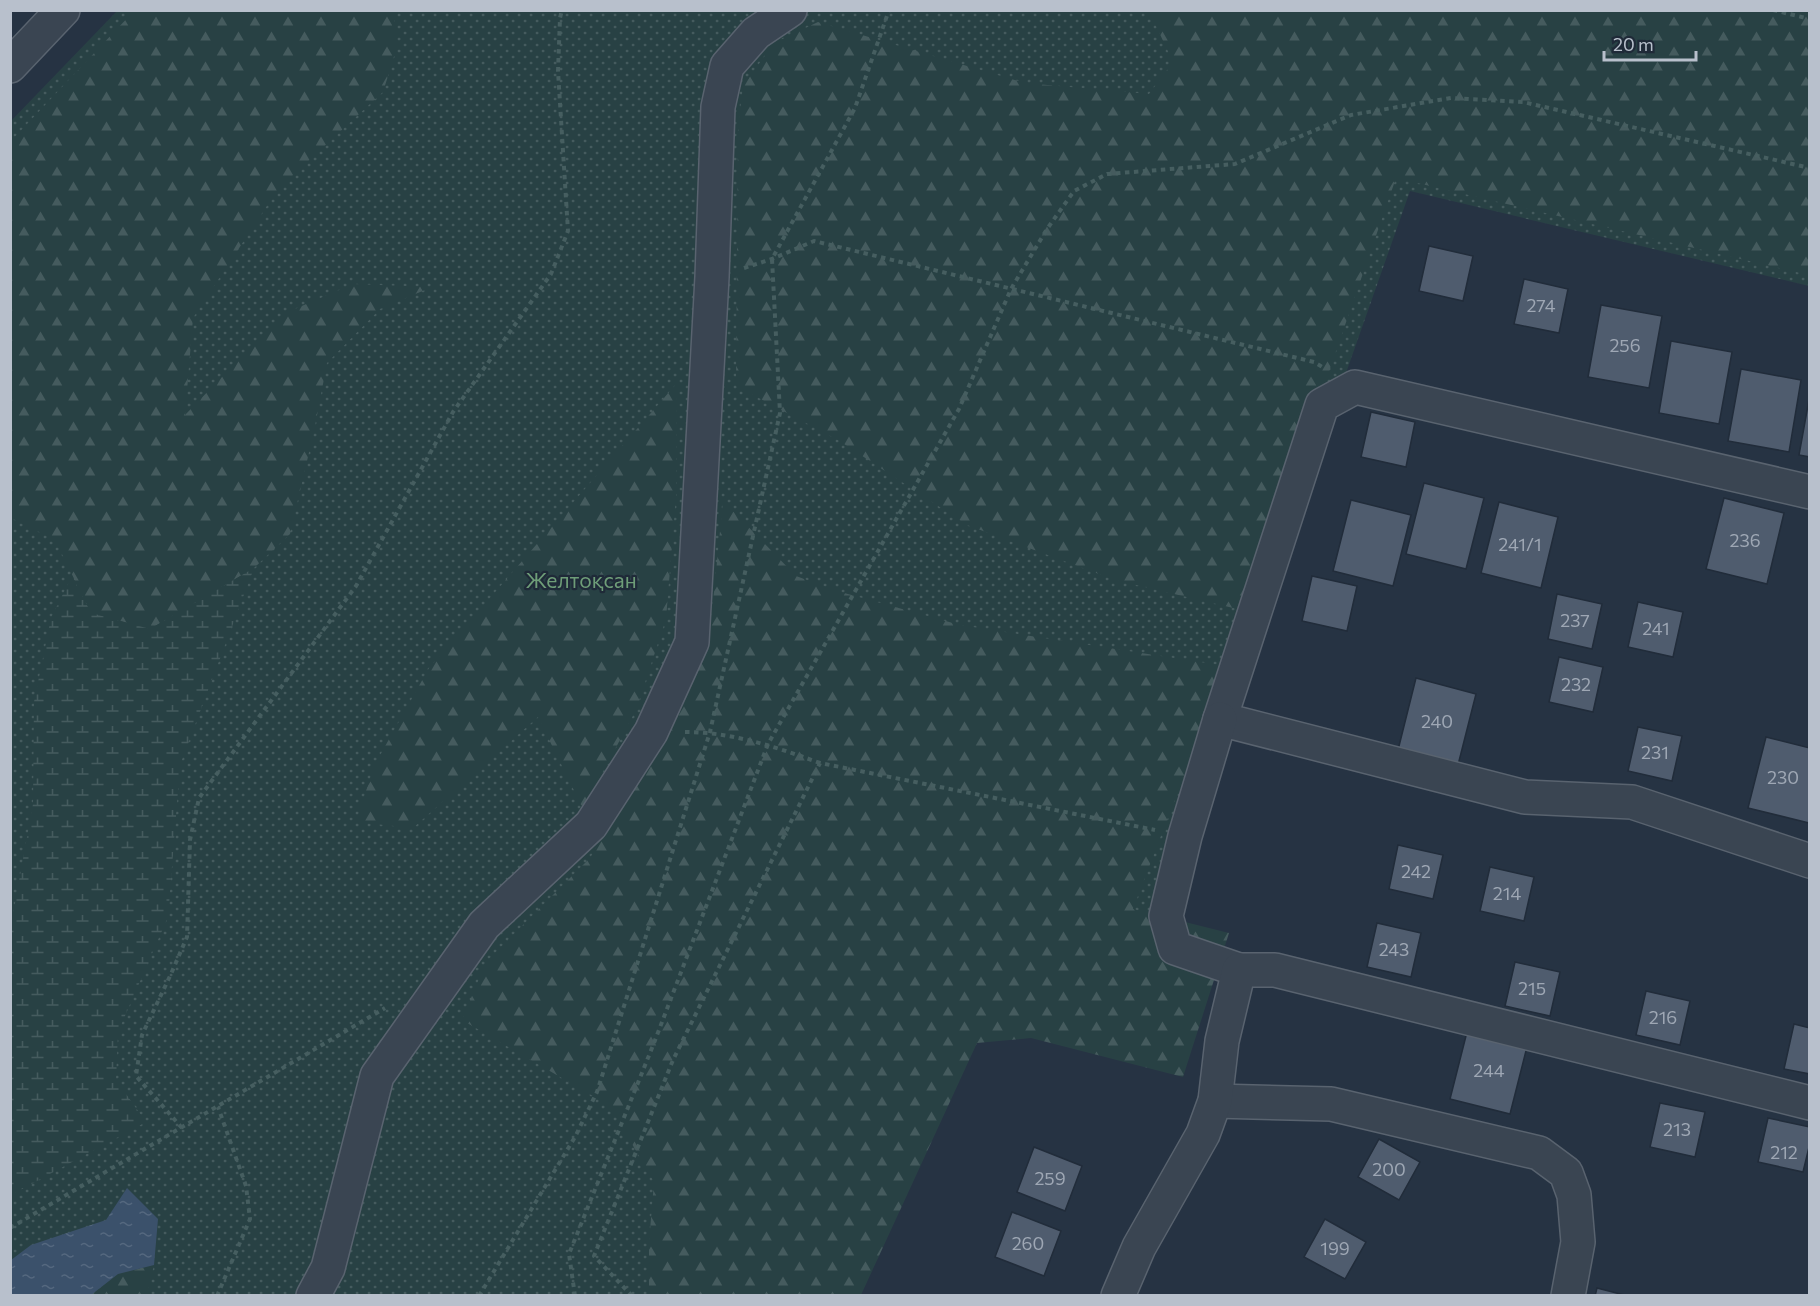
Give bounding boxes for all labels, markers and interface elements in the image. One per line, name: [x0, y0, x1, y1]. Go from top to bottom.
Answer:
scale bar: [1604, 24, 1696, 62]
text: 20 m: [1613, 33, 1654, 55]
house number: 274: [1526, 294, 1556, 316]
house number: 256: [1609, 334, 1641, 356]
house number: 236: [1729, 529, 1761, 551]
house number: 241/1: [1498, 533, 1542, 555]
park label: Желтоқсан: [525, 567, 637, 592]
house number: 237: [1560, 609, 1590, 631]
house number: 241: [1642, 617, 1670, 639]
house number: 232: [1561, 673, 1591, 695]
house number: 240: [1421, 710, 1453, 732]
house number: 231: [1641, 741, 1669, 763]
house number: 230: [1767, 766, 1799, 788]
house number: 242: [1401, 860, 1431, 882]
house number: 214: [1493, 882, 1521, 904]
house number: 243: [1379, 938, 1409, 960]
house number: 215: [1518, 977, 1546, 999]
house number: 216: [1649, 1006, 1677, 1028]
house number: 244: [1473, 1059, 1505, 1081]
house number: 213: [1663, 1118, 1691, 1140]
house number: 212: [1770, 1141, 1798, 1163]
house number: 200: [1372, 1158, 1406, 1180]
house number: 259: [1034, 1167, 1066, 1189]
house number: 260: [1012, 1232, 1044, 1254]
house number: 199: [1320, 1237, 1350, 1259]

